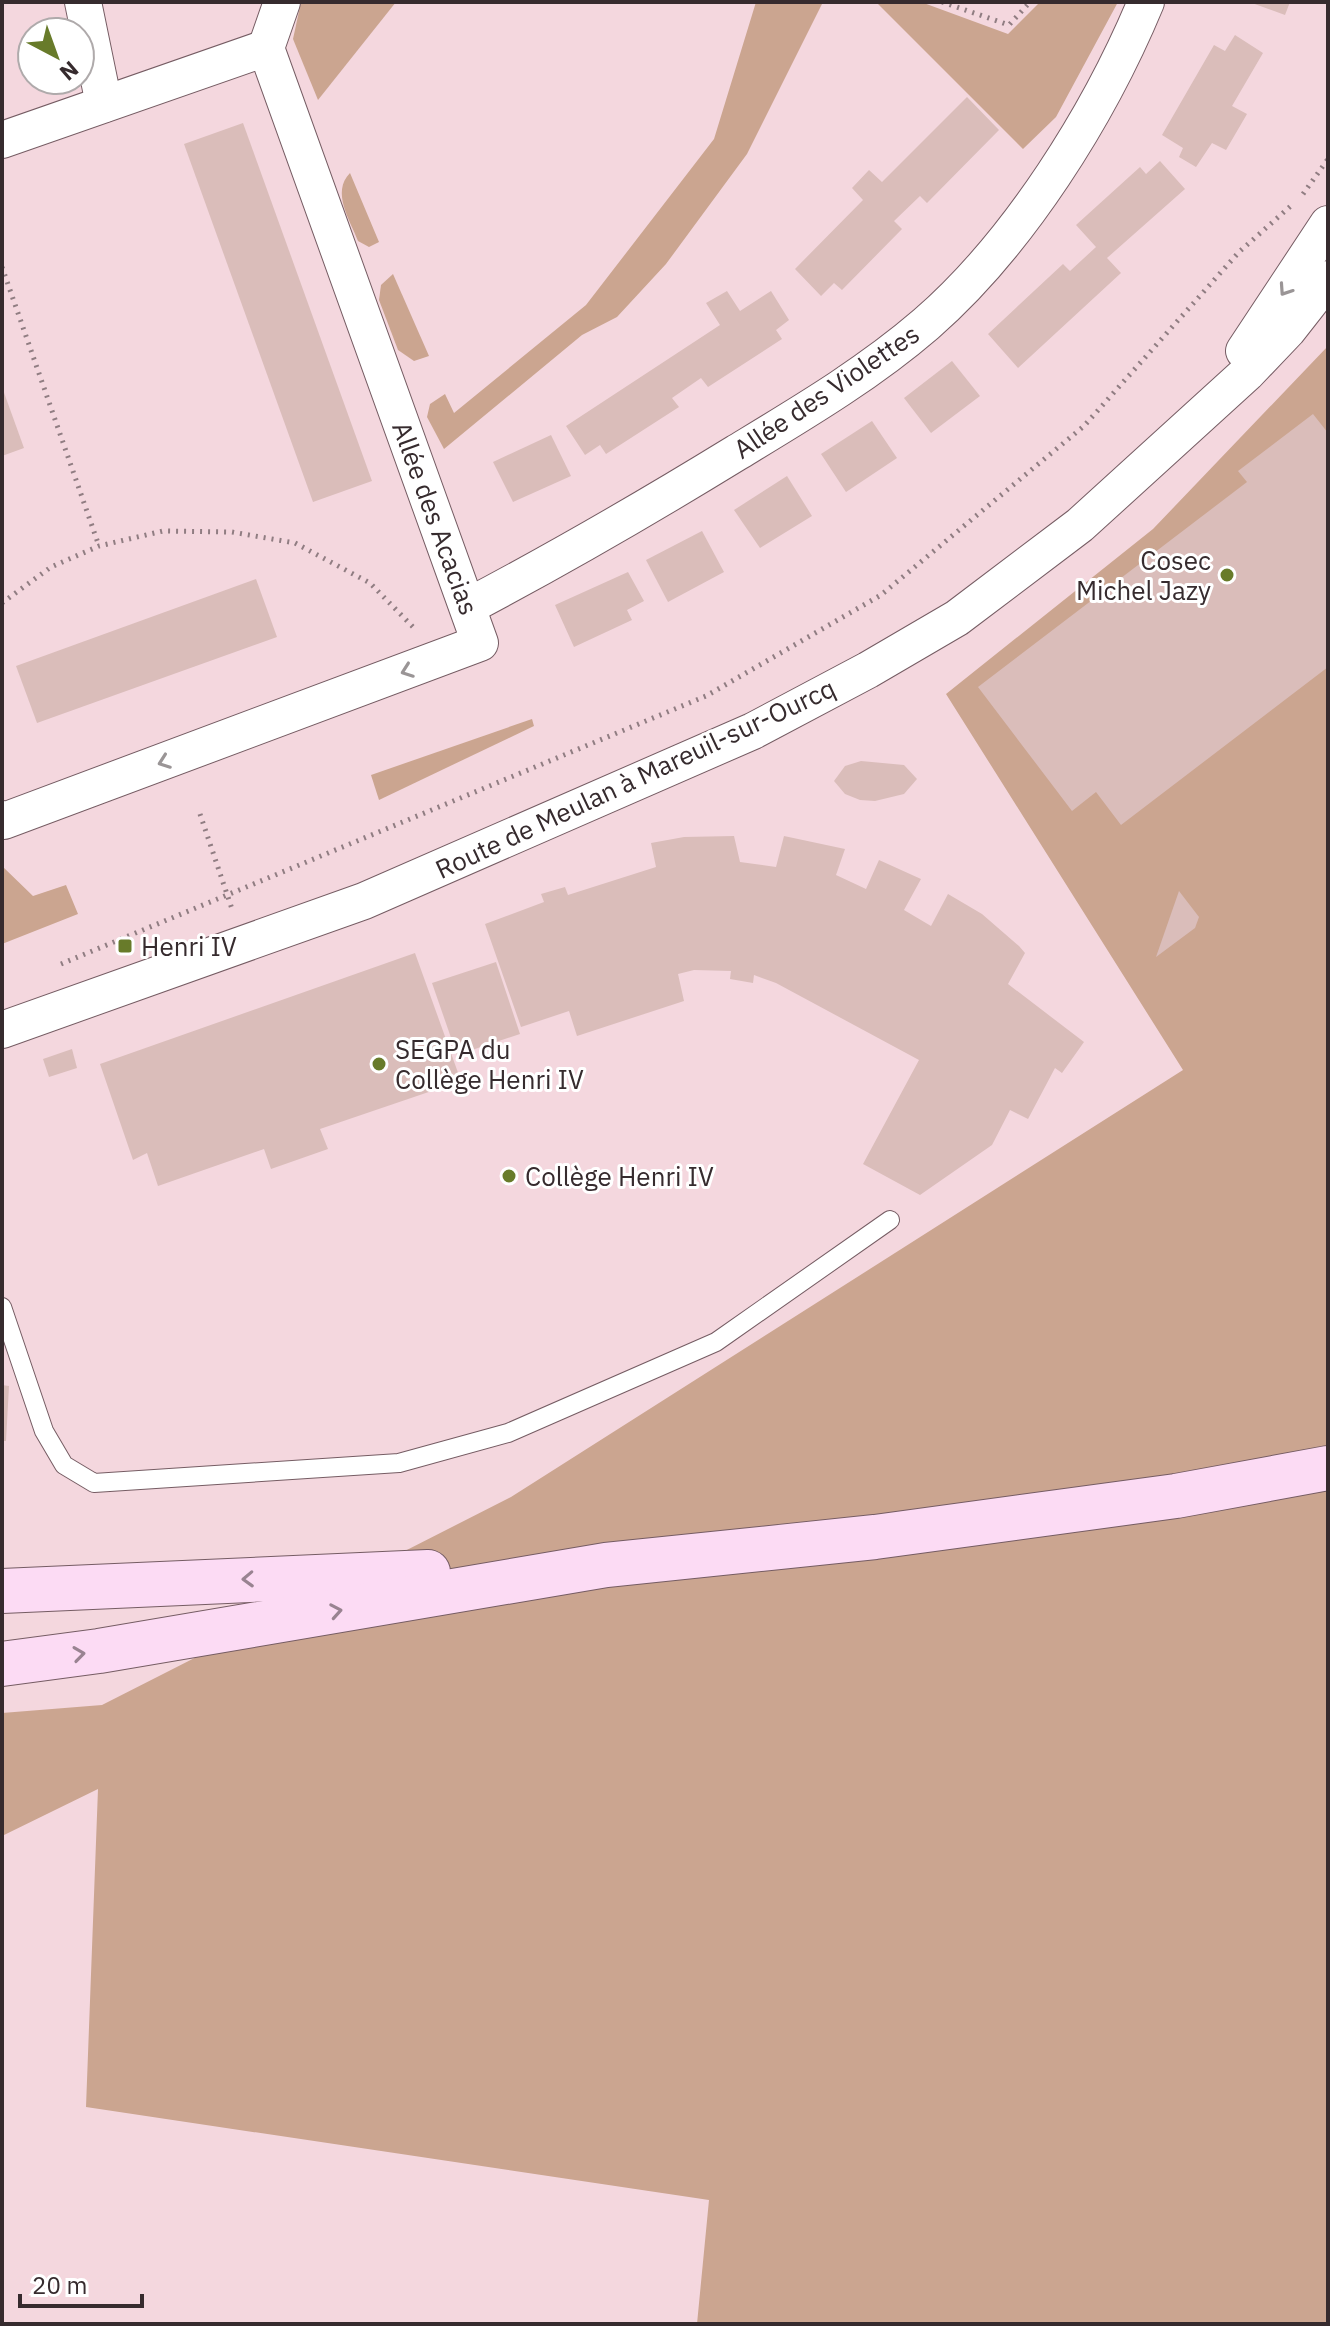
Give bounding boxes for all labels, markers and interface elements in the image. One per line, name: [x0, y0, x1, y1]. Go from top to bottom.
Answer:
north arrow: [16, 16, 96, 96]
text: N: [54, 55, 85, 88]
one-way arrow: [1280, 281, 1295, 295]
street label: Allée des Violettes: [727, 316, 925, 466]
street label: Allée des Acacias: [385, 417, 487, 619]
place label: Cosec Michel Jazy: [1076, 543, 1211, 607]
marker: Cosec Michel Jazy: [1218, 566, 1236, 584]
one-way arrow: [401, 661, 415, 678]
street label: Route de Meulan à Mareuil-sur-Ourcq: [430, 670, 840, 886]
one-way arrow: [158, 752, 172, 769]
place label: Henri IV: [141, 929, 237, 963]
marker: Henri IV: [116, 937, 134, 955]
place label: SEGPA du Collège Henri IV: [395, 1032, 584, 1096]
marker: SEGPA du Collège Henri IV: [370, 1055, 388, 1073]
place label: Collège Henri IV: [525, 1159, 714, 1193]
marker: Collège Henri IV: [500, 1167, 518, 1185]
one-way arrow: [241, 1570, 254, 1587]
one-way arrow: [329, 1604, 343, 1621]
one-way arrow: [72, 1646, 86, 1663]
scale bar: [20, 2258, 142, 2308]
text: 20 m: [32, 2269, 87, 2301]

